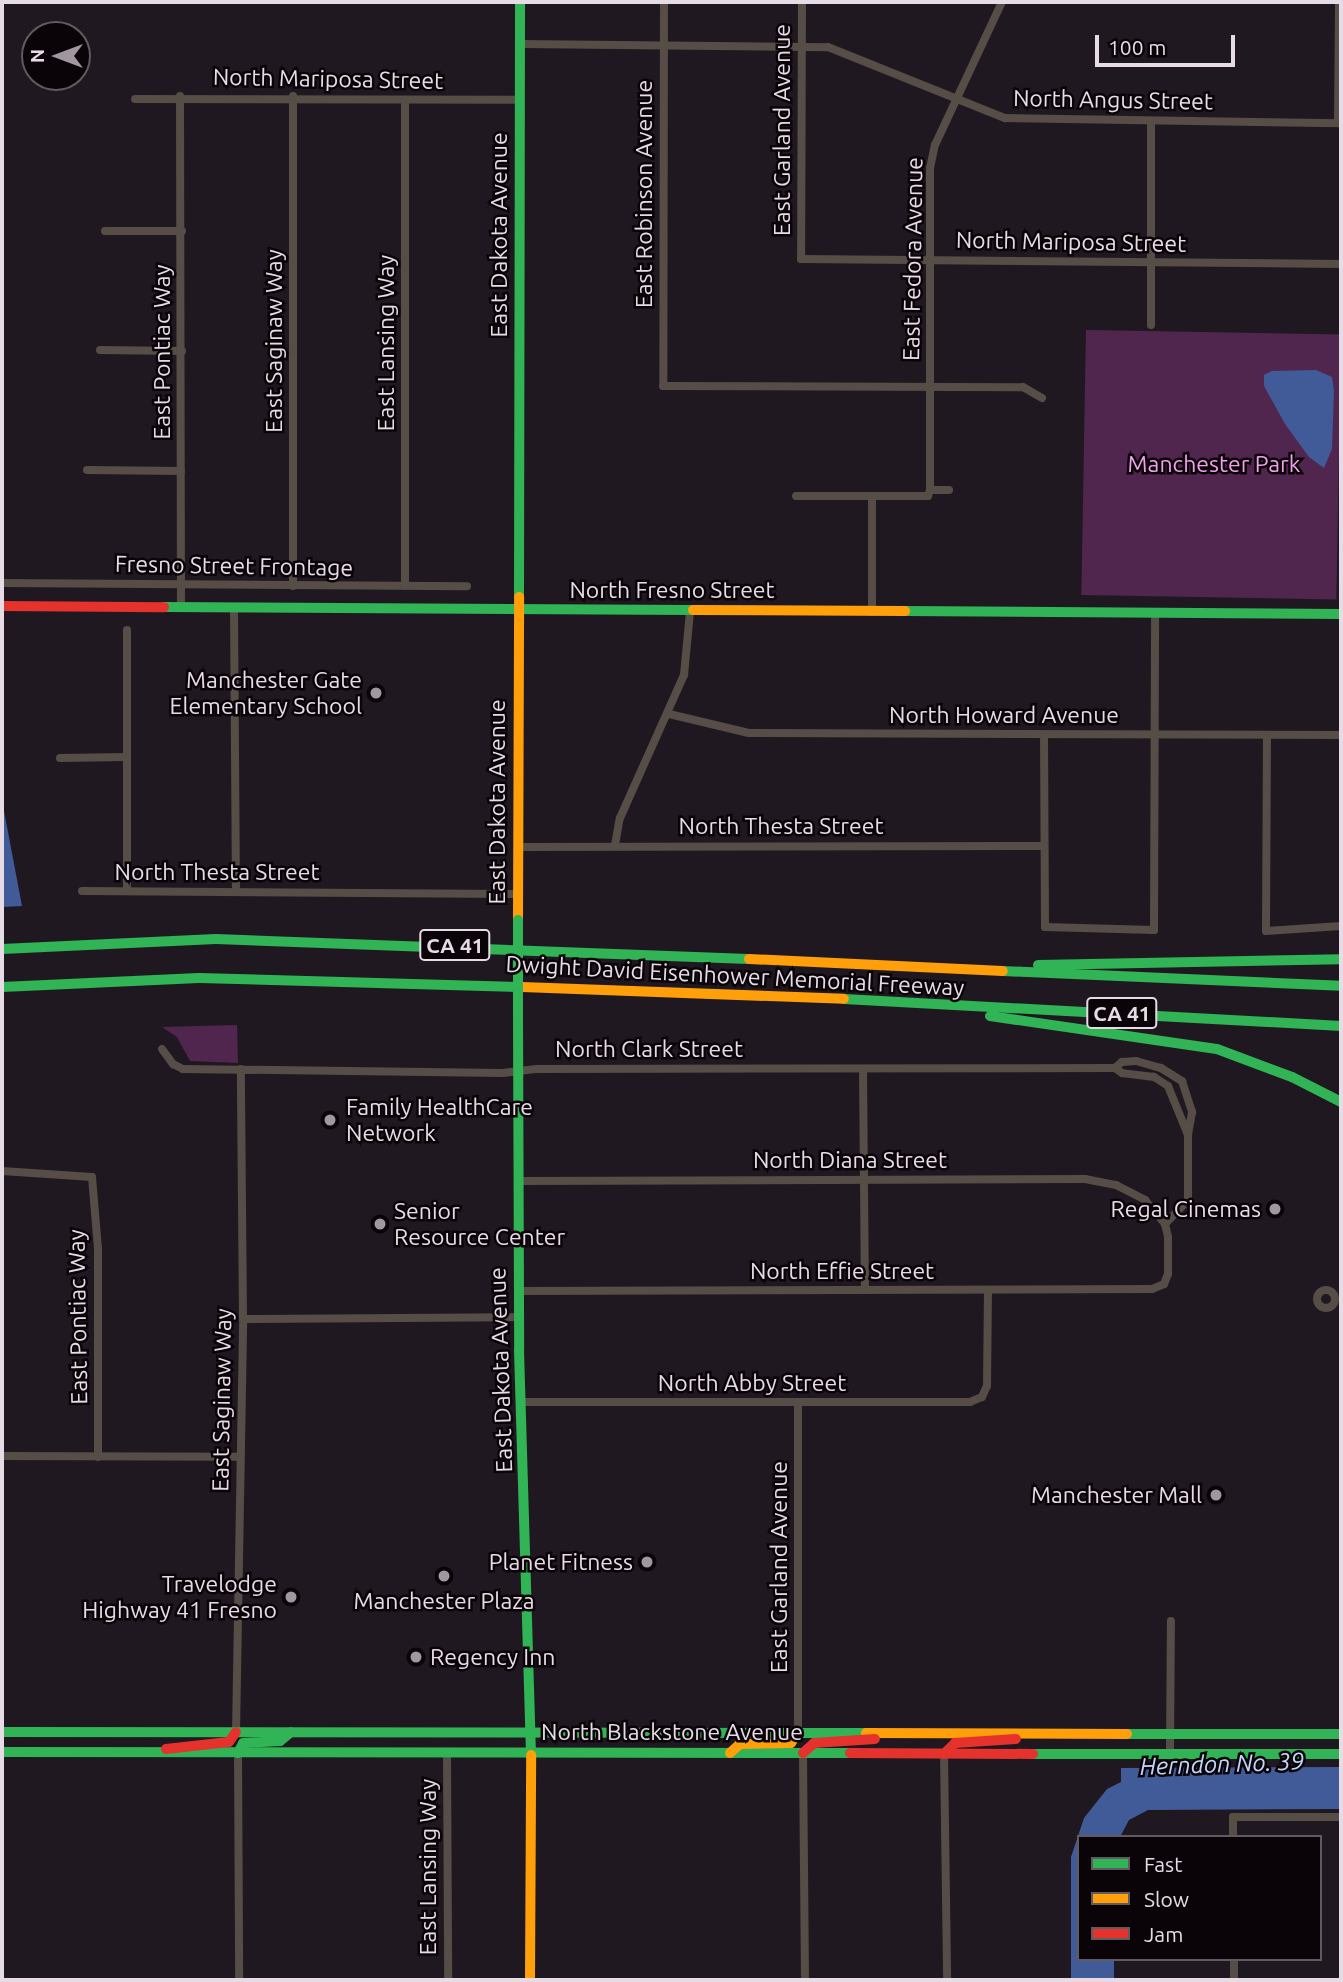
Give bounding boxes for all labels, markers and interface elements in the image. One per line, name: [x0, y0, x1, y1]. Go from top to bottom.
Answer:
north arrow: [21, 21, 91, 91]
scale bar: [1098, 21, 1238, 65]
street label: East Garland Avenue: [768, 24, 796, 236]
text: 100 m: [1108, 35, 1166, 59]
text: N: [26, 49, 48, 63]
street label: North Mariposa Street: [213, 63, 443, 95]
street label: East Robinson Avenue: [630, 80, 658, 308]
street label: North Angus Street: [1013, 84, 1213, 116]
street label: East Dakota Avenue: [485, 132, 513, 338]
street label: East Fedora Avenue: [897, 157, 929, 361]
street label: North Mariposa Street: [956, 226, 1186, 258]
street label: East Saginaw Way: [260, 249, 288, 433]
street label: East Lansing Way: [372, 255, 400, 431]
street label: East Pontiac Way: [148, 264, 176, 440]
park label: Manchester Park: [1128, 450, 1300, 478]
street label: Fresno Street Frontage: [115, 550, 353, 582]
street label: North Fresno Street: [569, 576, 775, 604]
place label: Manchester Gate Elementary School: [169, 666, 362, 720]
marker: Manchester Gate Elementary School: [368, 685, 384, 701]
street label: East Dakota Avenue: [483, 699, 511, 905]
street label: North Howard Avenue: [889, 701, 1119, 729]
street label: North Thesta Street: [679, 812, 883, 840]
street label: North Thesta Street: [115, 858, 319, 886]
road number: CA 41: [418, 928, 492, 962]
street label: Dwight David Eisenhower Memorial Freeway: [505, 950, 965, 1002]
road number: CA 41: [1085, 996, 1159, 1030]
street label: North Clark Street: [555, 1035, 743, 1063]
place label: Family HealthCare Network: [346, 1093, 533, 1147]
marker: Family HealthCare Network: [320, 1110, 340, 1130]
street label: North Diana Street: [753, 1146, 947, 1174]
place label: Regal Cinemas: [1111, 1195, 1261, 1223]
place label: Senior Resource Center: [394, 1197, 565, 1251]
marker: Regal Cinemas: [1267, 1201, 1283, 1217]
marker: Senior Resource Center: [372, 1216, 388, 1232]
street label: East Pontiac Way: [63, 1229, 93, 1405]
street label: North Effie Street: [750, 1257, 934, 1285]
street label: East Dakota Avenue: [484, 1267, 518, 1473]
street label: East Saginaw Way: [207, 1308, 237, 1492]
street label: North Abby Street: [658, 1369, 846, 1397]
street label: East Garland Avenue: [765, 1461, 793, 1673]
place label: Manchester Mall: [1031, 1481, 1202, 1509]
marker: Manchester Mall: [1208, 1487, 1224, 1503]
place label: Planet Fitness: [489, 1548, 633, 1576]
marker: Planet Fitness: [639, 1554, 655, 1570]
marker: Manchester Plaza: [436, 1568, 452, 1584]
place label: Travelodge Highway 41 Fresno: [82, 1570, 277, 1624]
place label: Manchester Plaza: [353, 1587, 535, 1615]
marker: Travelodge Highway 41 Fresno: [283, 1589, 299, 1605]
place label: Regency Inn: [430, 1643, 555, 1671]
marker: Regency Inn: [408, 1649, 424, 1665]
street label: North Blackstone Avenue: [541, 1718, 803, 1746]
water label: Herndon No. 39: [1139, 1747, 1305, 1781]
street label: East Lansing Way: [414, 1779, 442, 1955]
legend: [1077, 1835, 1322, 1961]
text: Fast: [1144, 1852, 1182, 1876]
text: Slow: [1144, 1887, 1189, 1911]
text: Jam: [1144, 1922, 1183, 1946]

